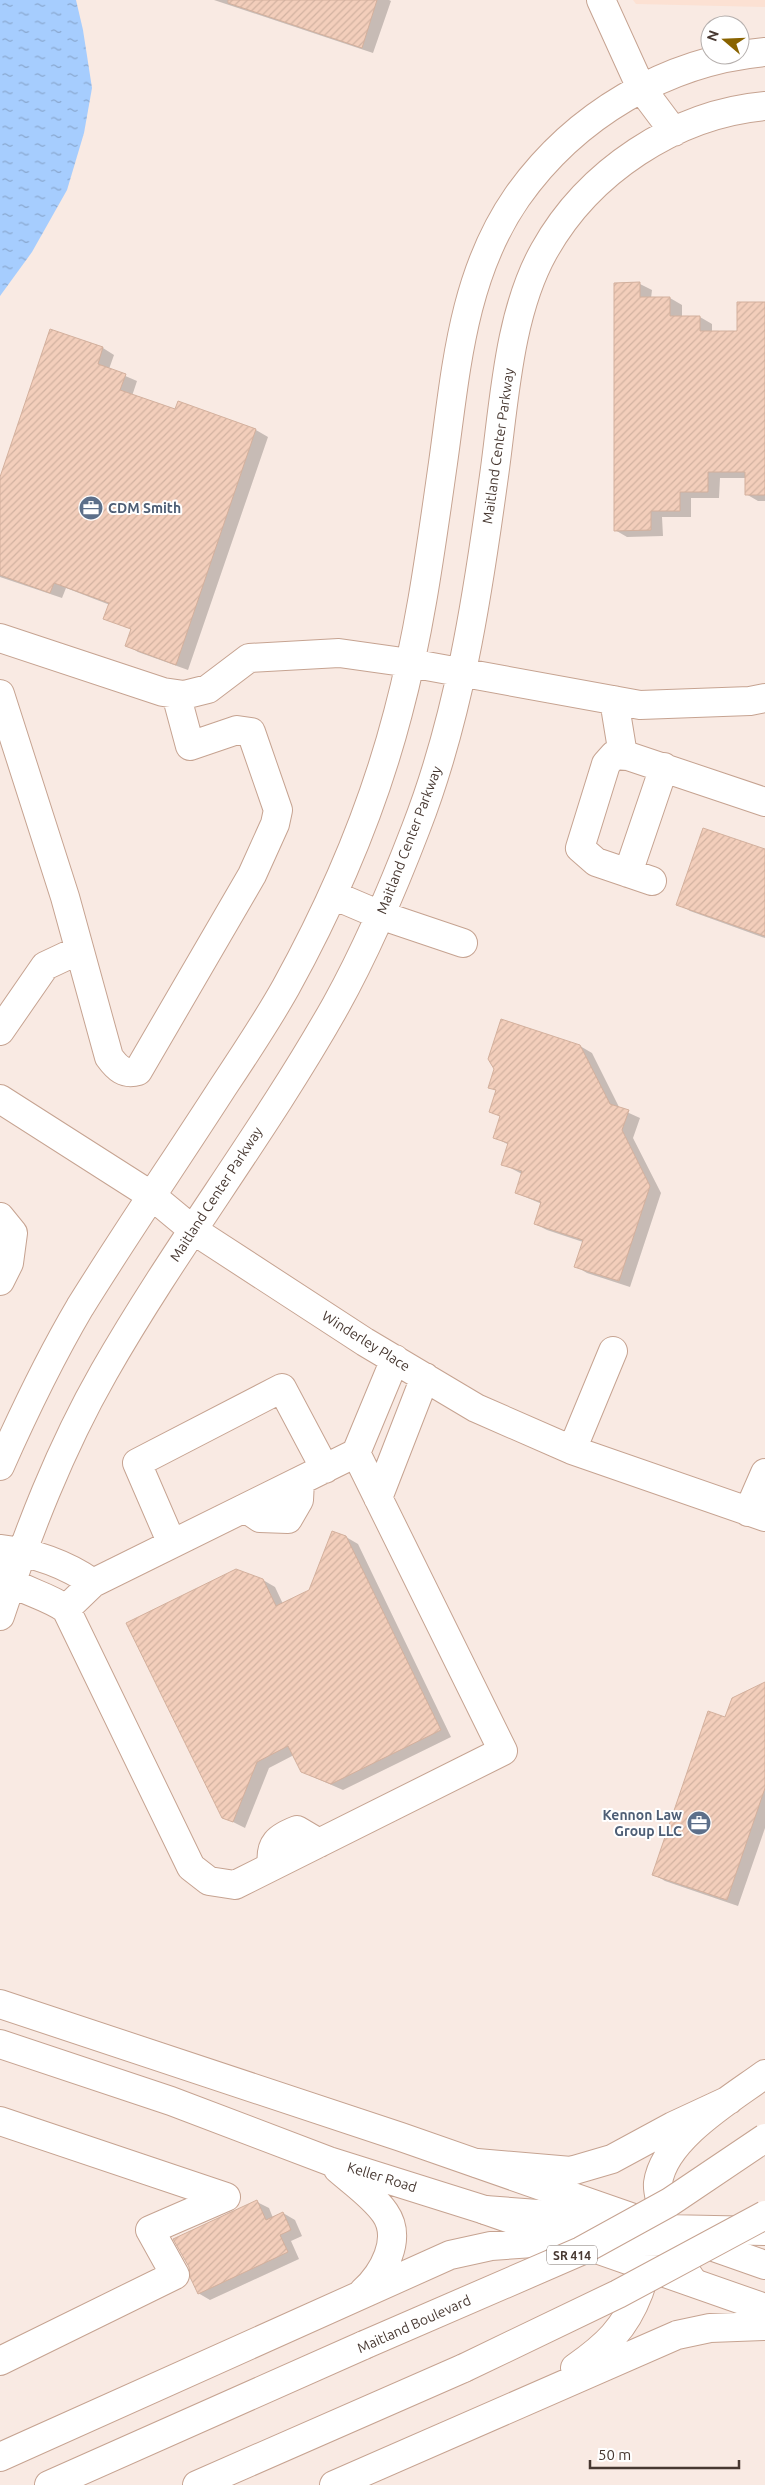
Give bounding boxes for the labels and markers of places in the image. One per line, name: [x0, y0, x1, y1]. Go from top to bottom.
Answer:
office icon: CDM Smith: [78, 495, 104, 521]
place label: CDM Smith: [108, 500, 181, 516]
place label: Kennon Law Group LLC: [603, 1807, 682, 1839]
office icon: Kennon Law Group LLC: [686, 1810, 712, 1836]

